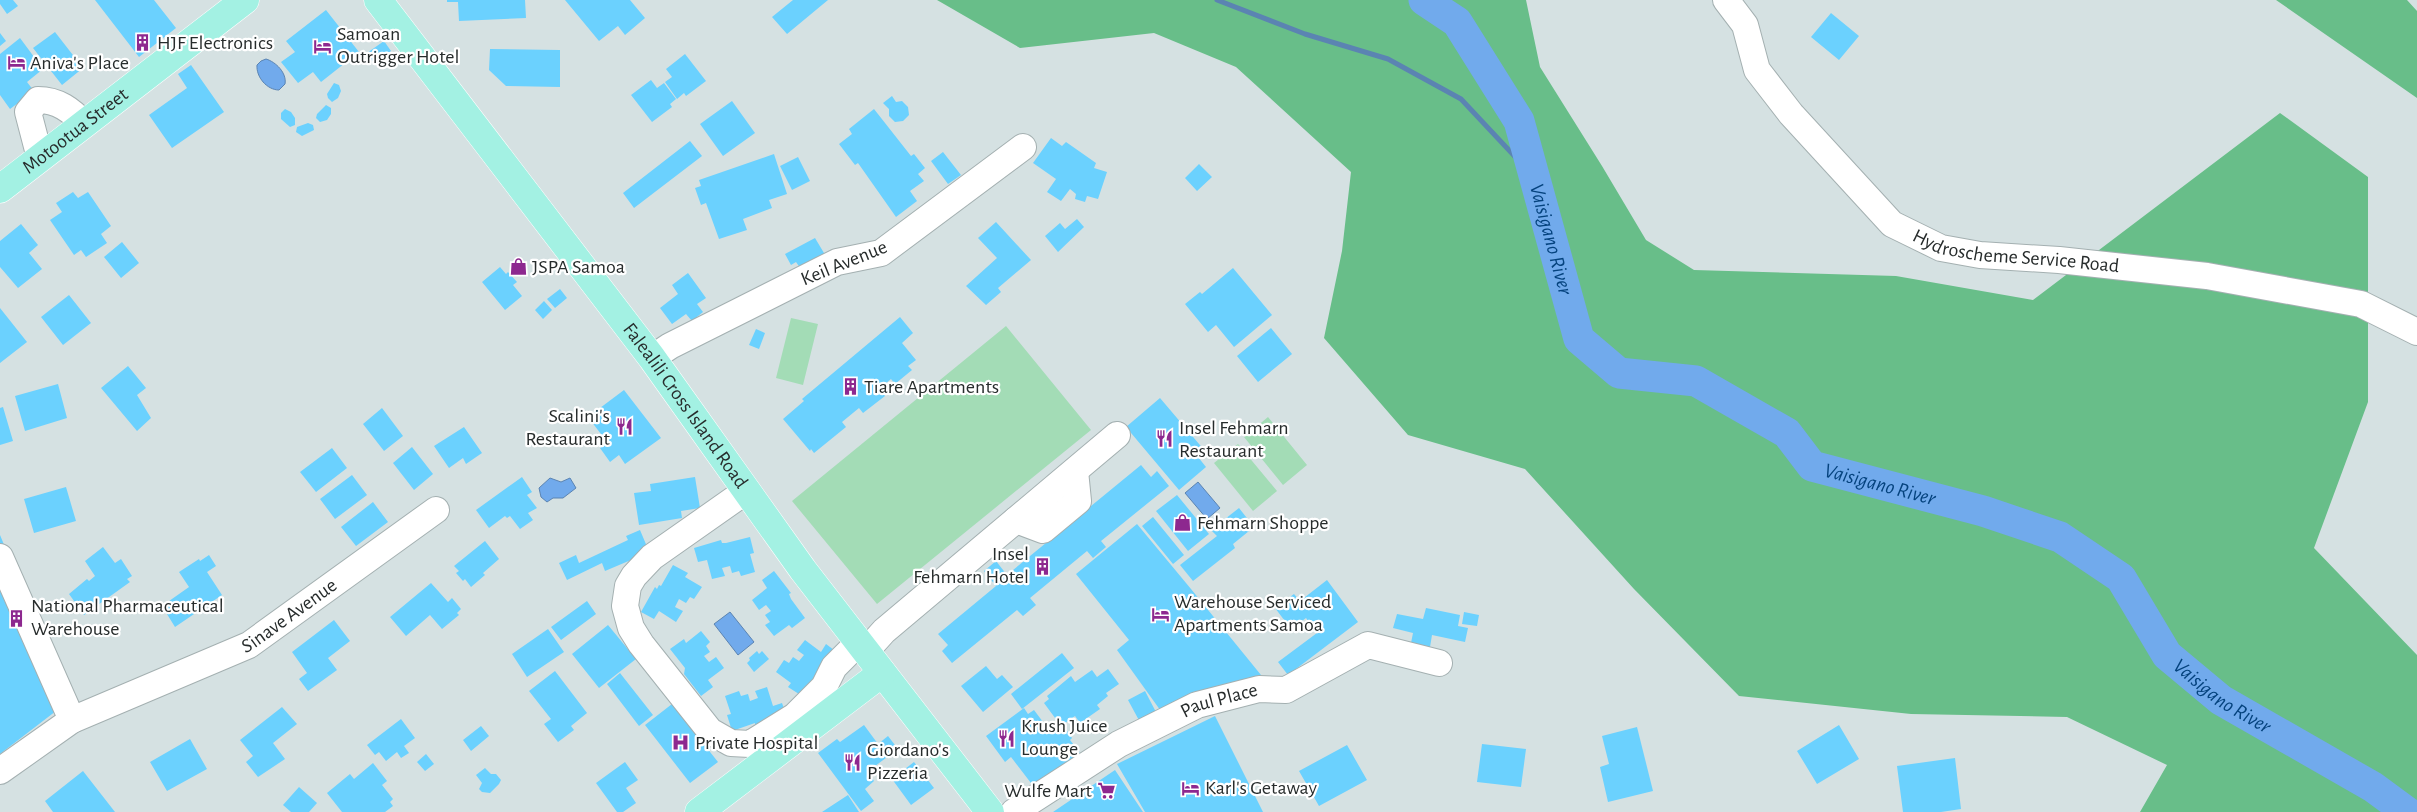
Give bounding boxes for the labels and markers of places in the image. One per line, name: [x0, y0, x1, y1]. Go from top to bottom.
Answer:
place label: Samoan Outrigger Hotel: [337, 24, 459, 67]
building icon: HJF Electronics: [133, 33, 153, 53]
place label: HJF Electronics: [157, 33, 273, 53]
hotel icon: Samoan Outrigger Hotel: [313, 36, 333, 56]
hotel icon: Aniva's Place: [6, 53, 26, 73]
place label: Aniva's Place: [30, 53, 129, 73]
shop icon: JSPA Samoa: [508, 257, 528, 277]
place label: JSPA Samoa: [532, 257, 625, 277]
building icon: Tiare Apartments: [840, 377, 860, 397]
place label: Tiare Apartments: [864, 377, 999, 397]
place label: Scalini's Restaurant: [525, 406, 611, 449]
restaurant icon: Scalini's Restaurant: [614, 417, 634, 437]
place label: Insel Fehmarn Restaurant: [1179, 418, 1289, 461]
restaurant icon: Insel Fehmarn Restaurant: [1155, 429, 1175, 449]
shop icon: Fehmarn Shoppe: [1173, 513, 1193, 533]
place label: Fehmarn Shoppe: [1197, 513, 1329, 533]
place label: Insel Fehmarn Hotel: [913, 544, 1029, 587]
building icon: Insel Fehmarn Hotel: [1033, 556, 1053, 576]
place label: Warehouse Serviced Apartments Samoa: [1174, 592, 1331, 635]
place label: National Pharmaceutical Warehouse: [31, 596, 224, 639]
hotel icon: Warehouse Serviced Apartments Samoa: [1150, 604, 1170, 624]
building icon: National Pharmaceutical Warehouse: [7, 608, 27, 628]
place label: Krush Juice Lounge: [1021, 716, 1107, 759]
restaurant icon: Krush Juice Lounge: [997, 728, 1017, 748]
hospital icon: Private Hospital: [671, 733, 691, 753]
place label: Private Hospital: [695, 733, 818, 753]
place label: Giordano's Pizzeria: [867, 740, 949, 783]
restaurant icon: Giordano's Pizzeria: [843, 752, 863, 772]
hotel icon: Karl's Getaway: [1181, 778, 1201, 798]
place label: Karl's Getaway: [1205, 778, 1318, 798]
place label: Wulfe Mart: [1004, 781, 1093, 801]
supermarket icon: Wulfe Mart: [1096, 781, 1116, 801]

